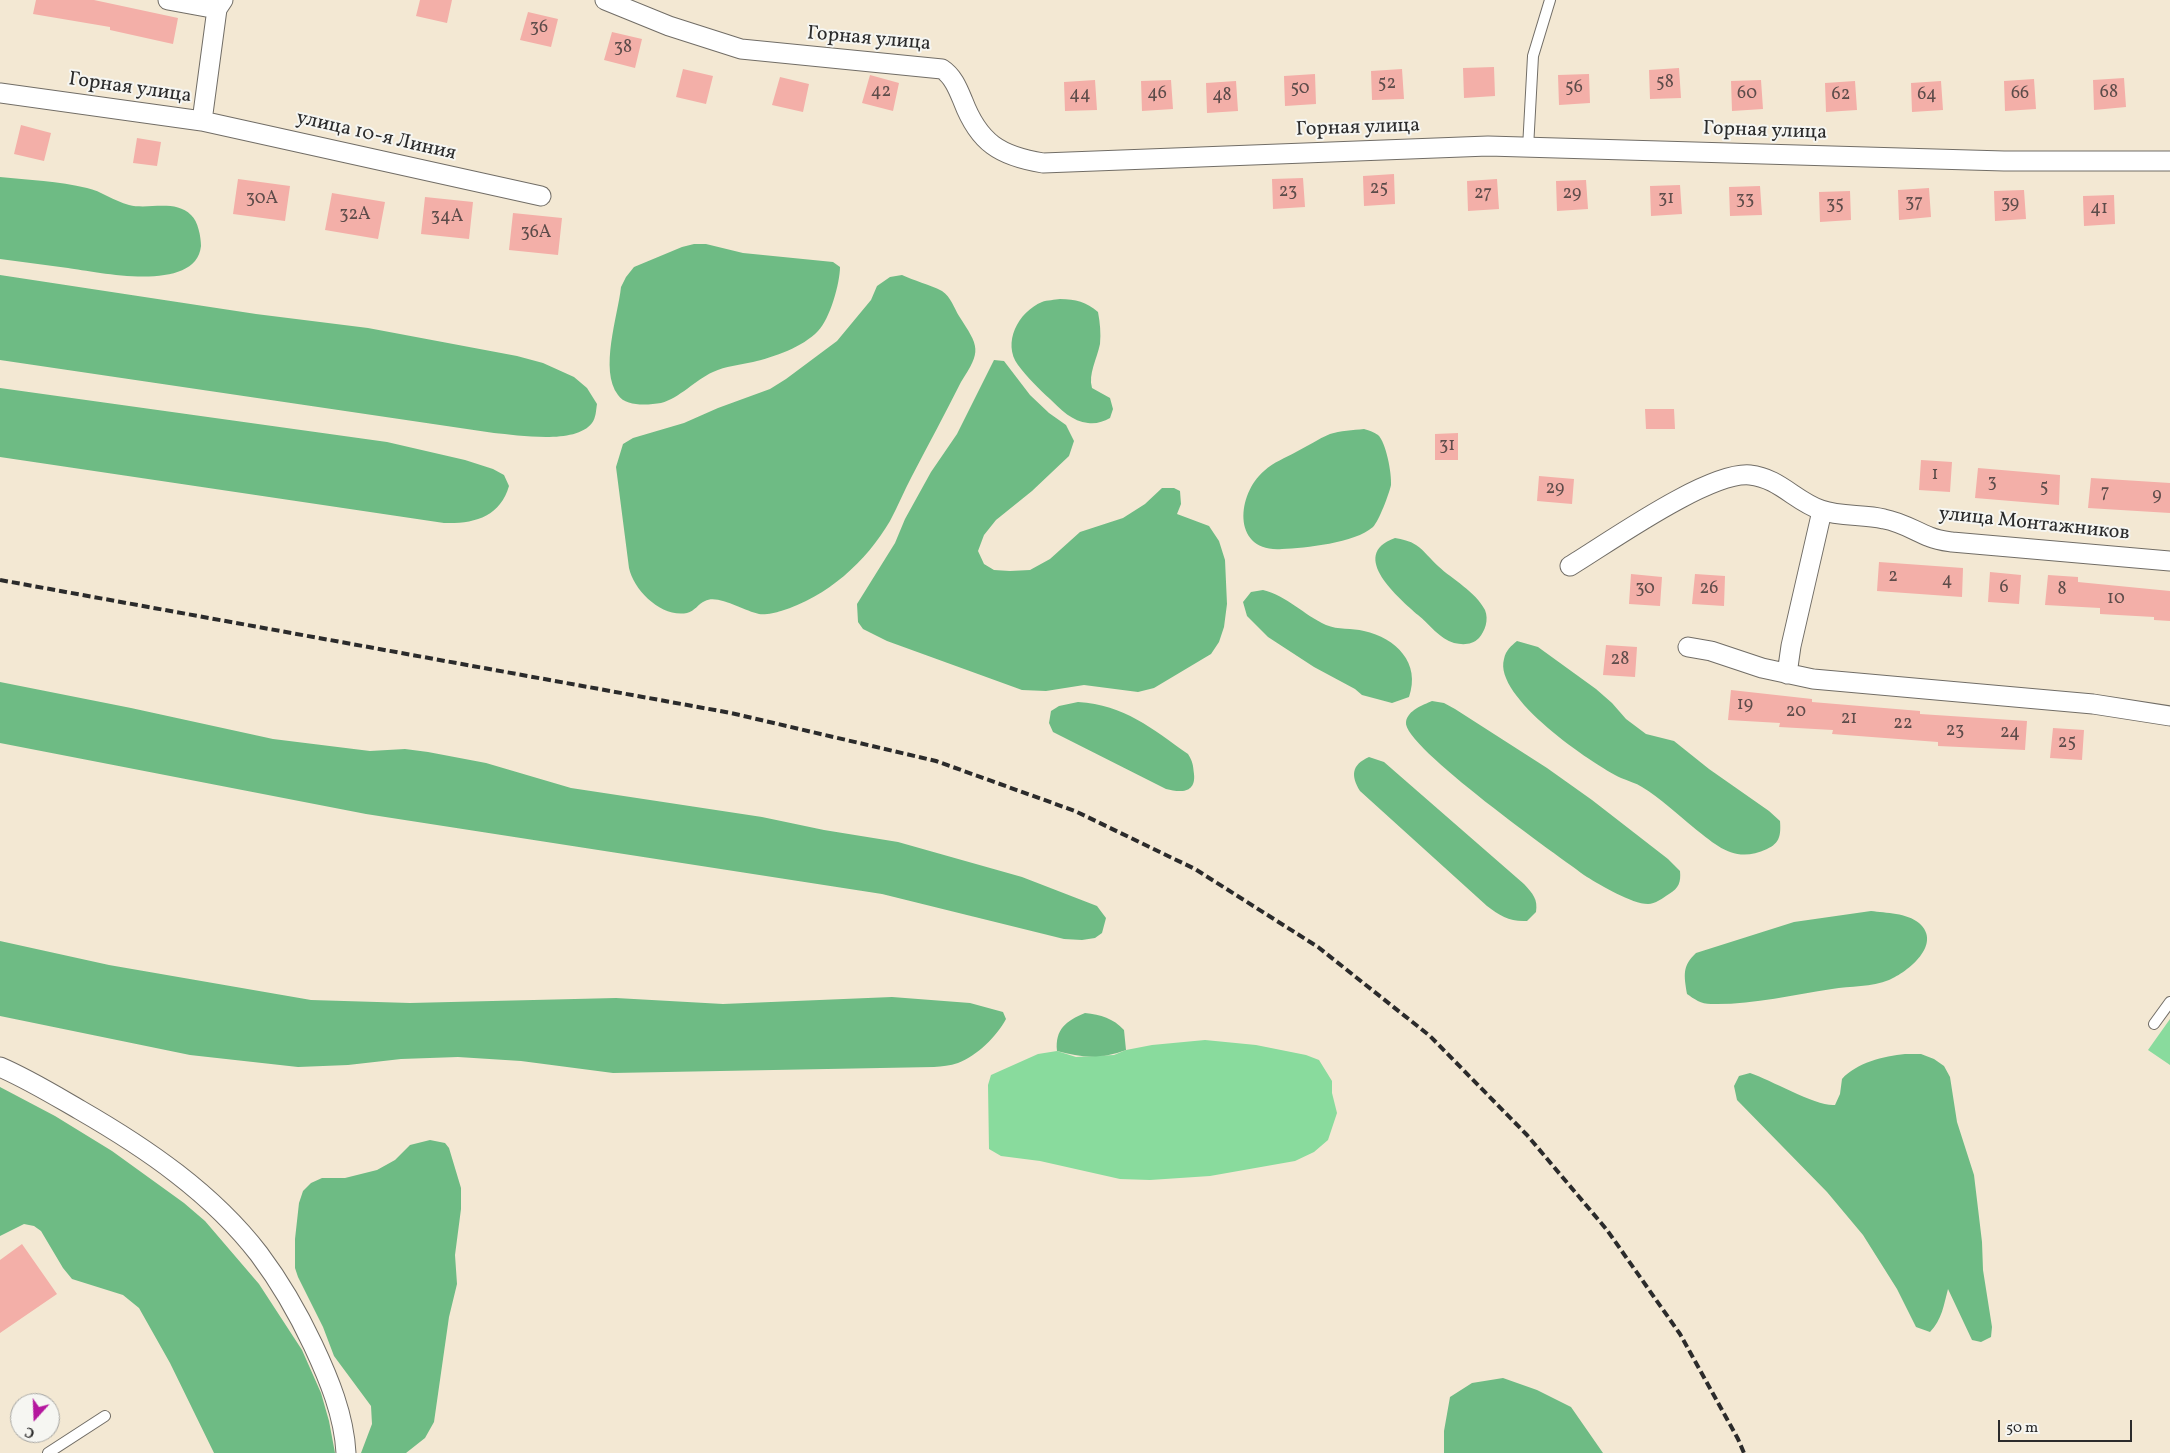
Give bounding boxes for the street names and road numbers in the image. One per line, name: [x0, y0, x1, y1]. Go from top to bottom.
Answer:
street label: Горная улица: [806, 23, 932, 57]
street label: Горная улица: [67, 68, 193, 110]
street label: улица 10-я Линия: [294, 107, 458, 167]
street label: Горная улица: [1296, 115, 1420, 143]
street label: Горная улица: [1703, 118, 1827, 146]
street label: улица Монтажников: [1937, 503, 2131, 547]

